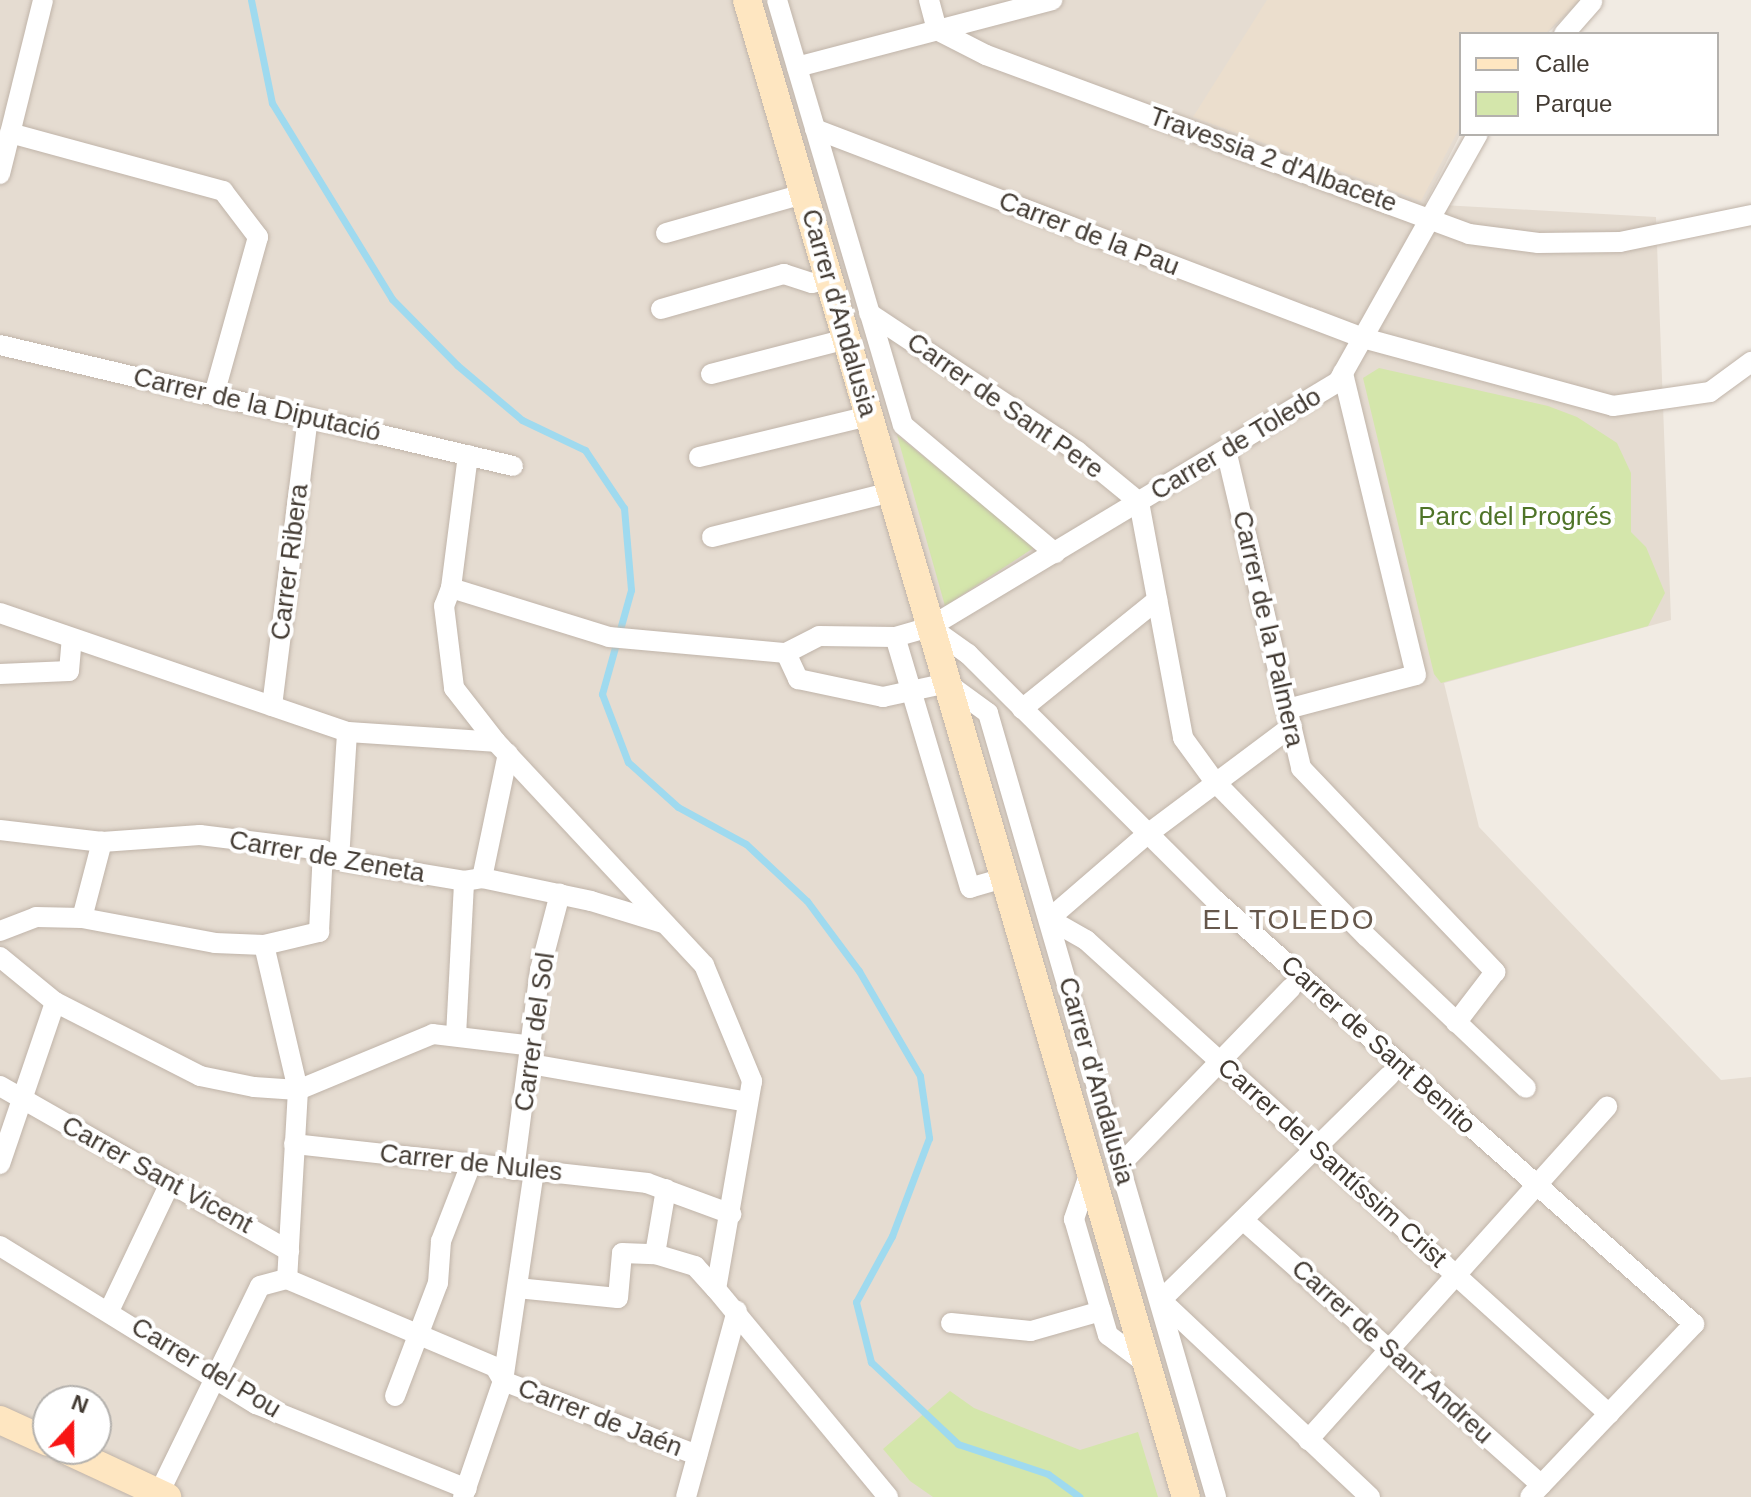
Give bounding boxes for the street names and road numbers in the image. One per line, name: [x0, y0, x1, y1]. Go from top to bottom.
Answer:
street label: Travessia 2 d'Albacete: [1145, 101, 1401, 219]
street label: Carrer de la Pau: [994, 185, 1184, 283]
street label: Carrer d'Andalusia: [794, 206, 884, 420]
street label: Carrer de Sant Pere: [901, 326, 1109, 486]
street label: Carrer de la Diputació: [130, 361, 384, 449]
street label: Carrer de Toledo: [1145, 381, 1327, 507]
street label: Carrer Ribera: [265, 482, 315, 642]
street label: Carrer de la Palmera: [1226, 508, 1310, 750]
street label: Carrer de Zeneta: [227, 824, 427, 890]
street label: Carrer de Sant Benito: [1274, 949, 1482, 1141]
street label: Carrer del Sol: [508, 950, 562, 1114]
street label: Carrer d'Andalusia: [1051, 974, 1141, 1188]
street label: Carrer del Santíssim Crist: [1211, 1052, 1453, 1274]
street label: Carrer Sant Vicent: [56, 1110, 258, 1240]
street label: Carrer de Nules: [378, 1138, 564, 1188]
street label: Carrer de Sant Andreu: [1284, 1253, 1500, 1451]
street label: Carrer del Pou: [126, 1311, 286, 1425]
street label: Carrer de Jaén: [513, 1372, 687, 1464]

